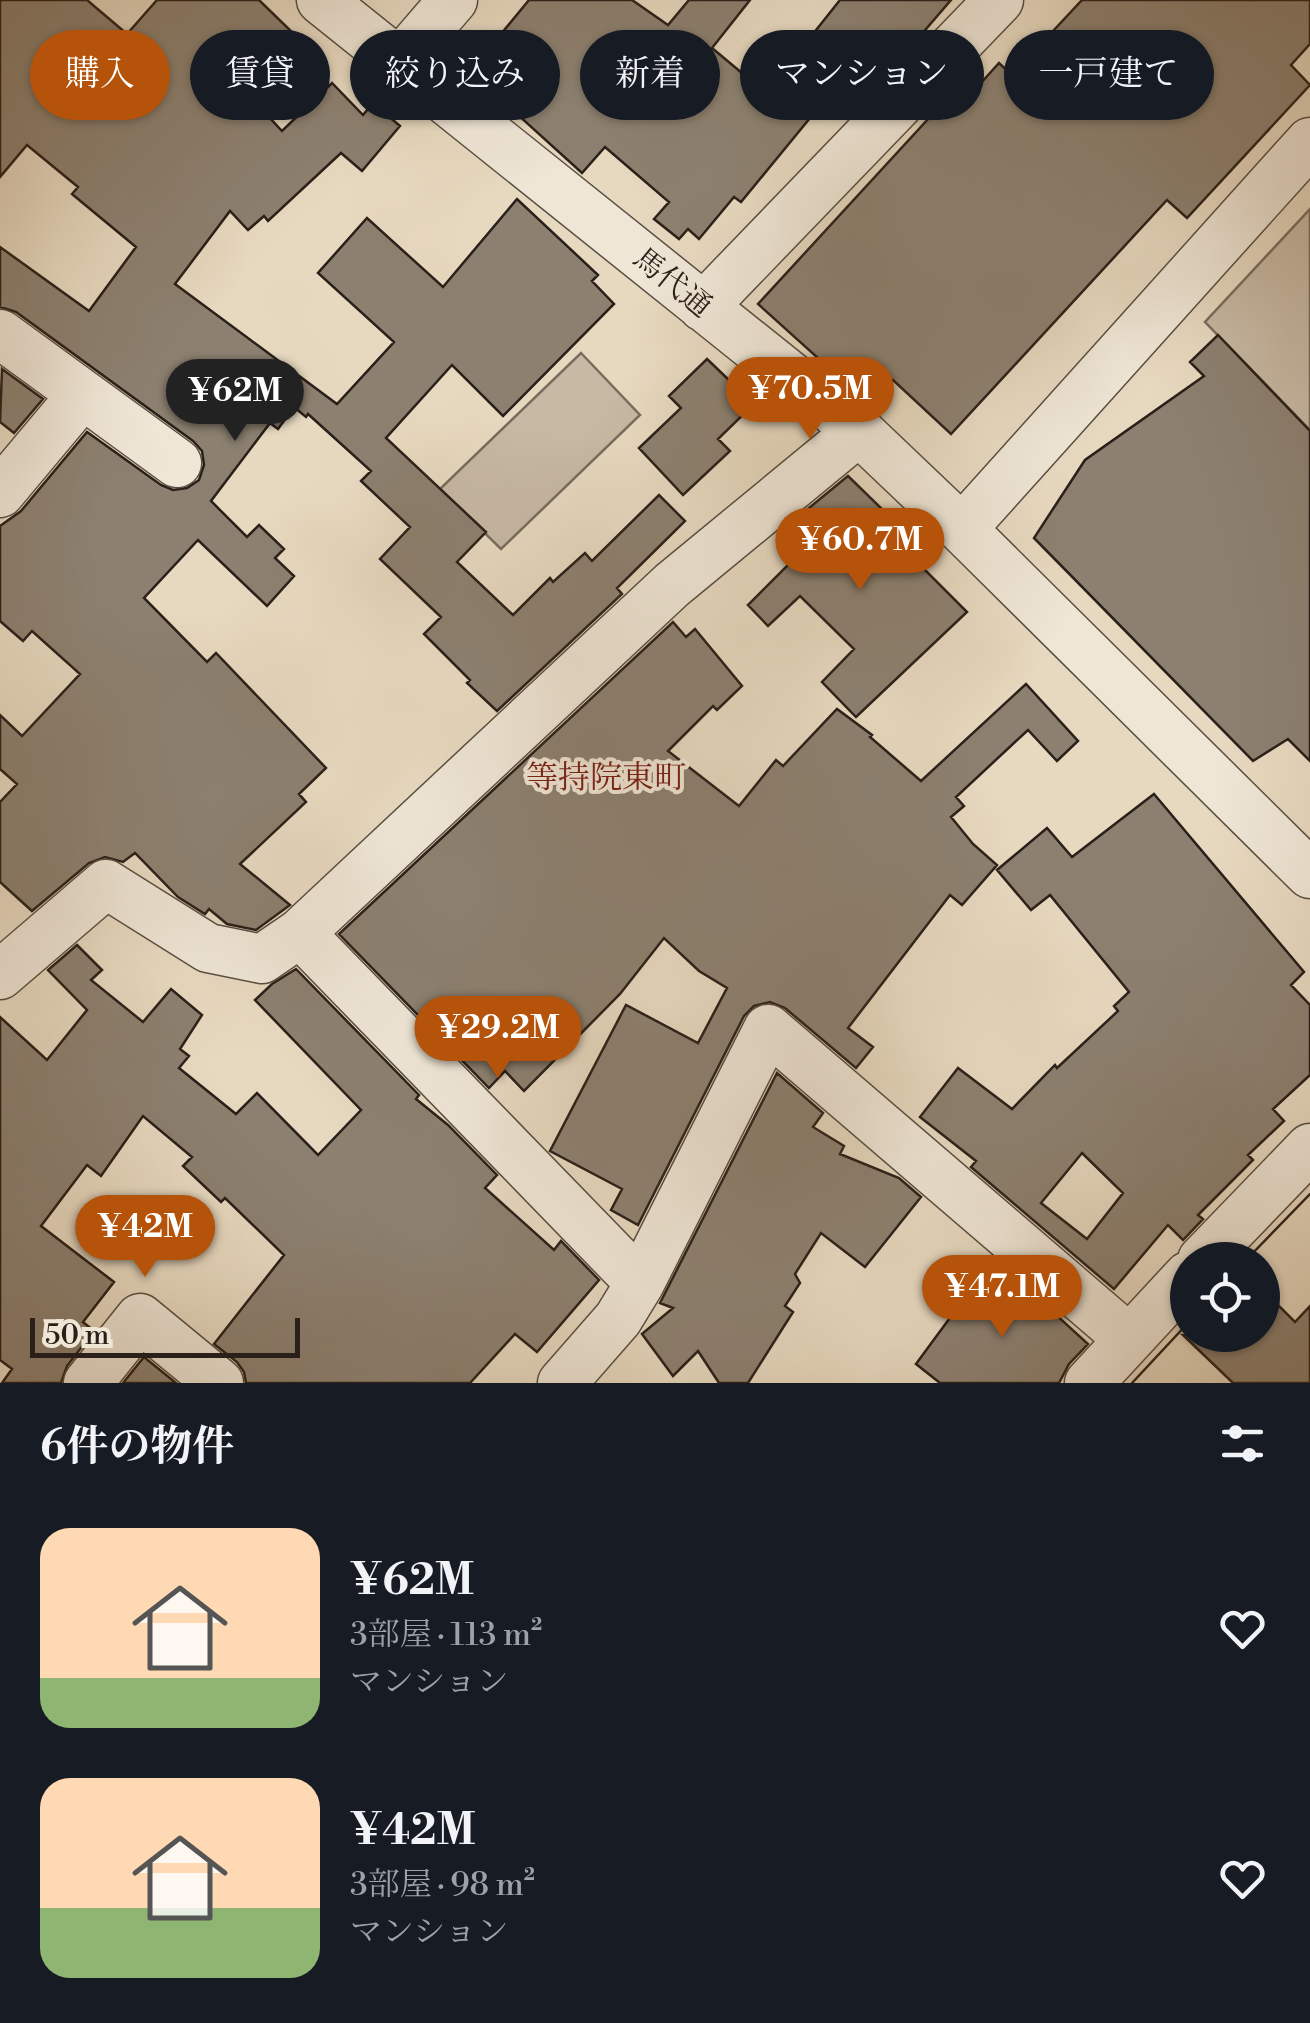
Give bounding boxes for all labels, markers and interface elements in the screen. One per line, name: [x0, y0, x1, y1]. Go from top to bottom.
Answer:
chip: 購入: [30, 30, 170, 120]
chip: 賃貸: [190, 30, 330, 120]
chip: 絞り込み: [350, 30, 560, 120]
chip: 新着: [580, 30, 720, 120]
chip: マンション: [740, 30, 984, 120]
chip: 一戸建て: [1004, 30, 1214, 120]
street label: 馬代通: [625, 240, 719, 326]
pin: ¥70.5M: [729, 357, 891, 442]
pin: ¥62M: [176, 359, 294, 444]
text: ¥70.5M: [748, 369, 872, 409]
text: ¥62M: [188, 371, 282, 411]
pin: ¥60.7M: [779, 508, 941, 593]
text: ¥60.7M: [797, 520, 923, 560]
district label: 等持院東町: [526, 758, 686, 798]
pin: ¥29.2M: [417, 996, 579, 1081]
text: ¥29.2M: [436, 1008, 560, 1048]
pin: ¥42M: [86, 1195, 204, 1280]
text: ¥42M: [97, 1207, 193, 1247]
map controls: [1170, 1242, 1280, 1352]
button: locate: [1170, 1242, 1280, 1352]
pin: ¥47.1M: [921, 1255, 1083, 1340]
text: ¥47.1M: [944, 1267, 1060, 1307]
scale bar: [30, 1313, 300, 1358]
text: 50 m: [45, 1318, 109, 1353]
icon: filters: [1215, 1416, 1270, 1471]
text: 6件の物件: [40, 1421, 234, 1474]
text: ¥62M: [350, 1555, 474, 1608]
icon: home: [120, 1568, 240, 1688]
icon: heart: [1215, 1601, 1270, 1656]
text: 3部屋 · 113 m²: [350, 1615, 542, 1655]
text: マンション: [350, 1662, 509, 1702]
text: ¥42M: [350, 1805, 476, 1858]
icon: home: [120, 1818, 240, 1938]
icon: heart: [1215, 1851, 1270, 1906]
text: 3部屋 · 98 m²: [350, 1865, 535, 1905]
text: マンション: [350, 1912, 509, 1952]

